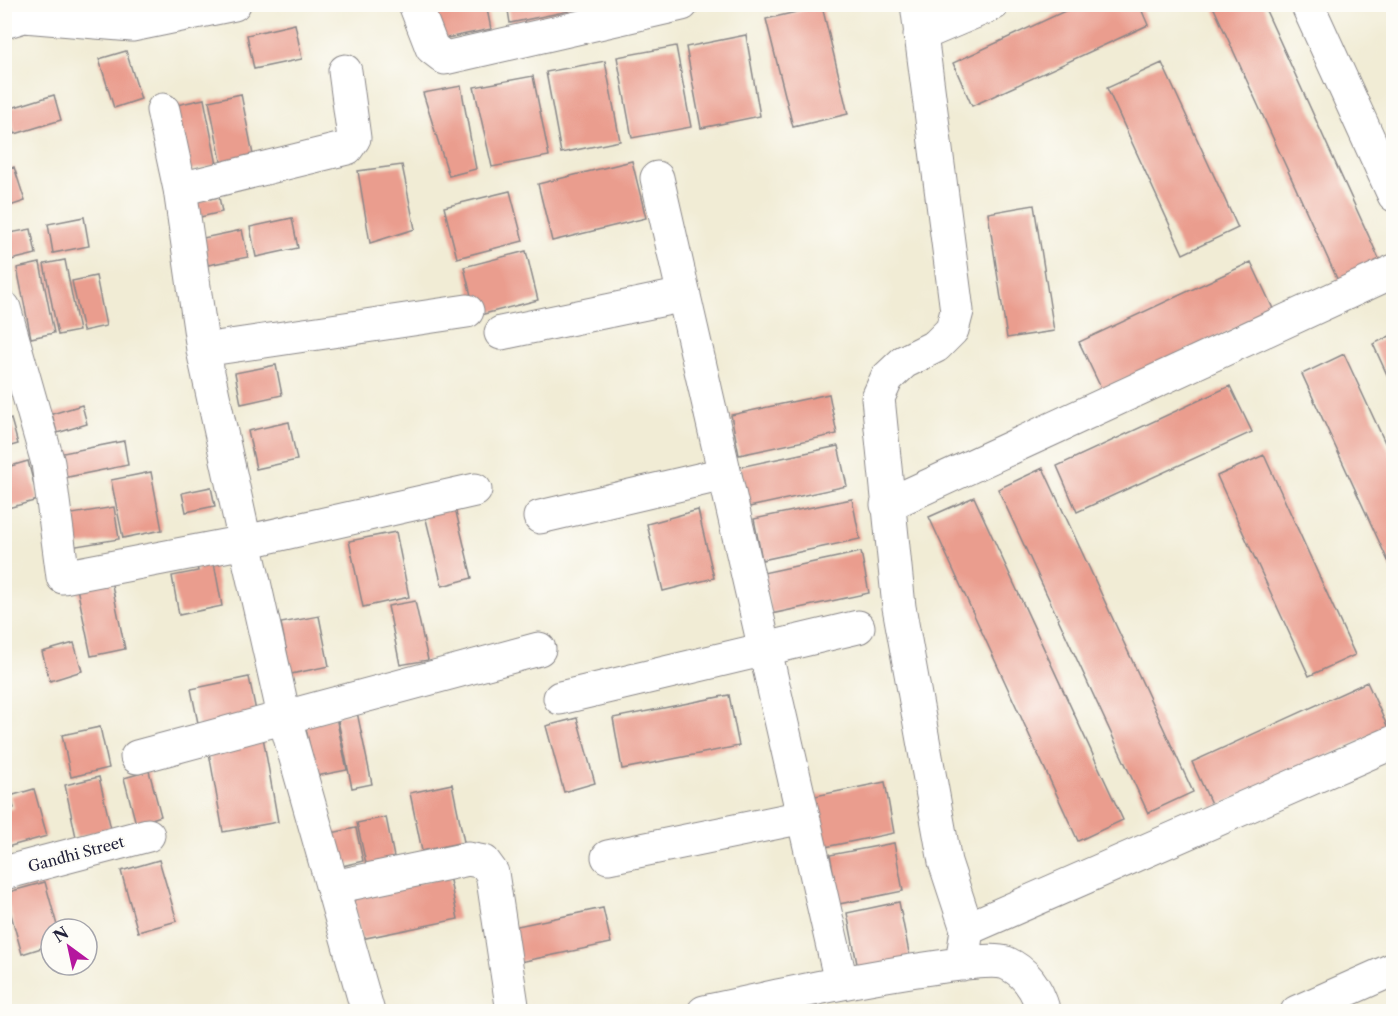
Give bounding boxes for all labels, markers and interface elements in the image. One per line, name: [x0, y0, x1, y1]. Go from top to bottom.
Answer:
street label: Gandhi Street: [26, 832, 127, 876]
north arrow: [39, 917, 99, 977]
text: N: [50, 922, 72, 947]

